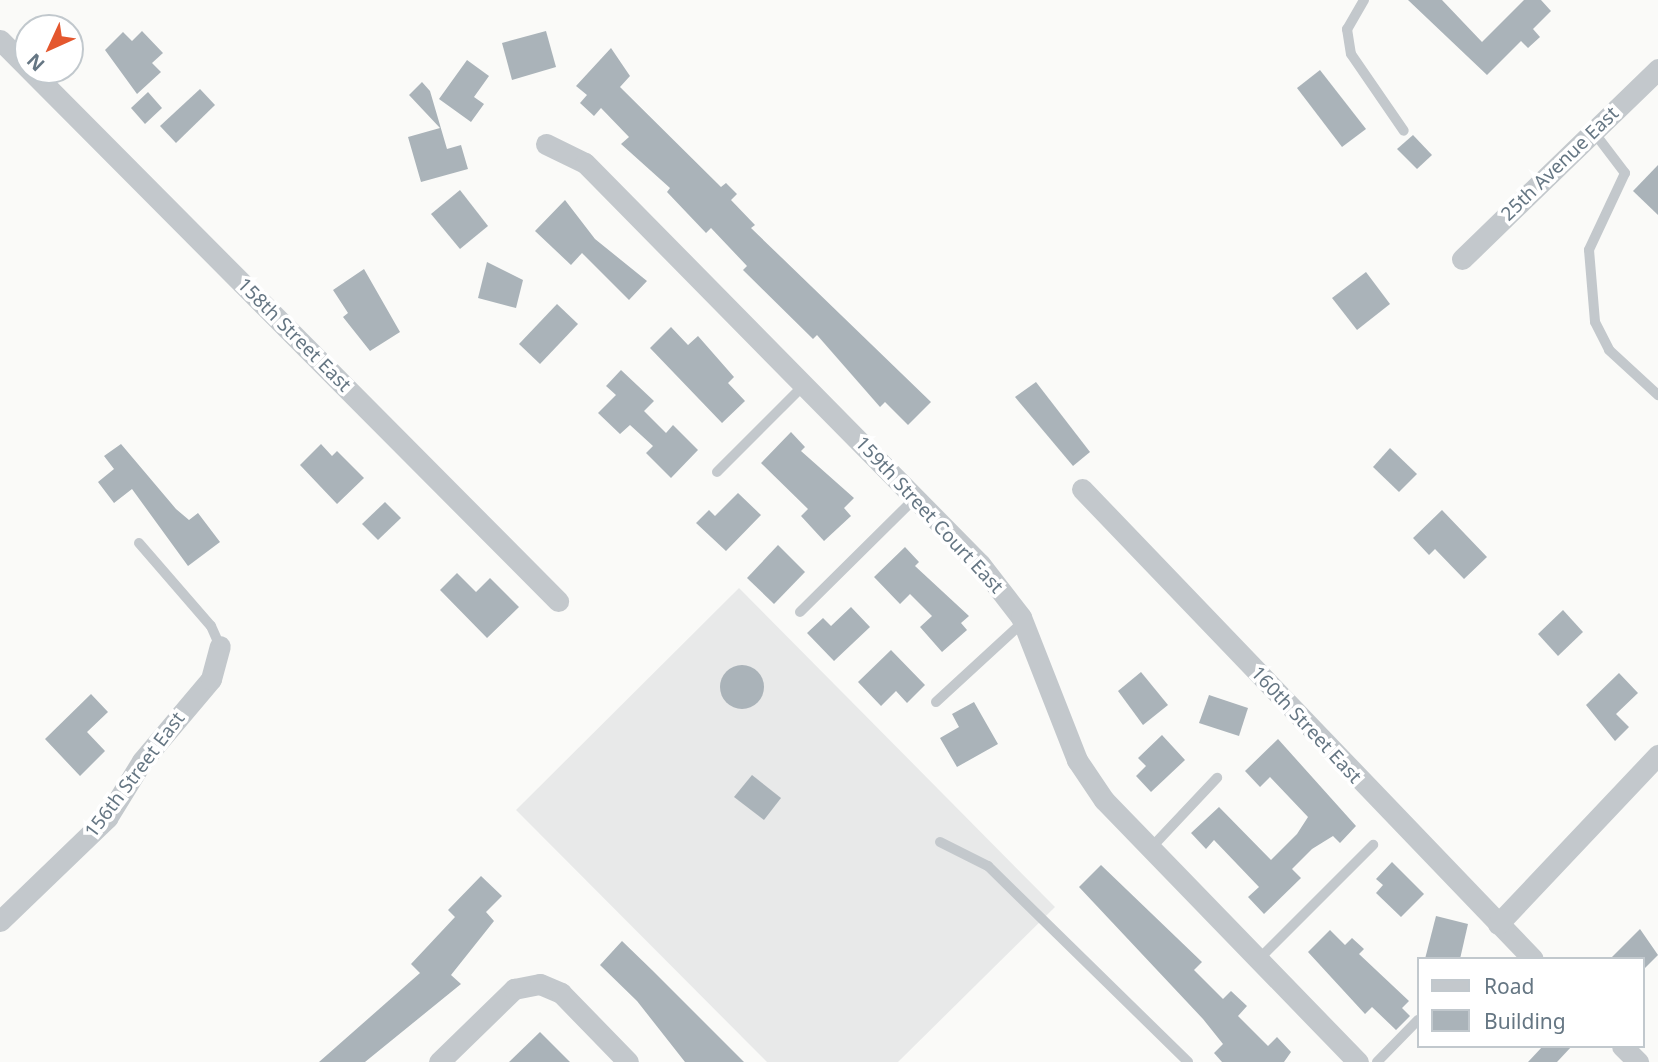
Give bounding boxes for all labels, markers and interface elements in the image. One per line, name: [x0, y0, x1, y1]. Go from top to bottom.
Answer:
north arrow: [14, 14, 84, 84]
text: N: [21, 48, 50, 77]
street label: 25th Avenue East: [1497, 102, 1623, 226]
street label: 158th Street East: [232, 273, 356, 397]
street label: 159th Street Court East: [850, 432, 1008, 598]
street label: 160th Street East: [1246, 662, 1366, 788]
street label: 156th Street East: [80, 708, 190, 842]
legend: [1416, 957, 1644, 1048]
text: Road: [1484, 972, 1534, 1000]
text: Building: [1484, 1007, 1566, 1035]

